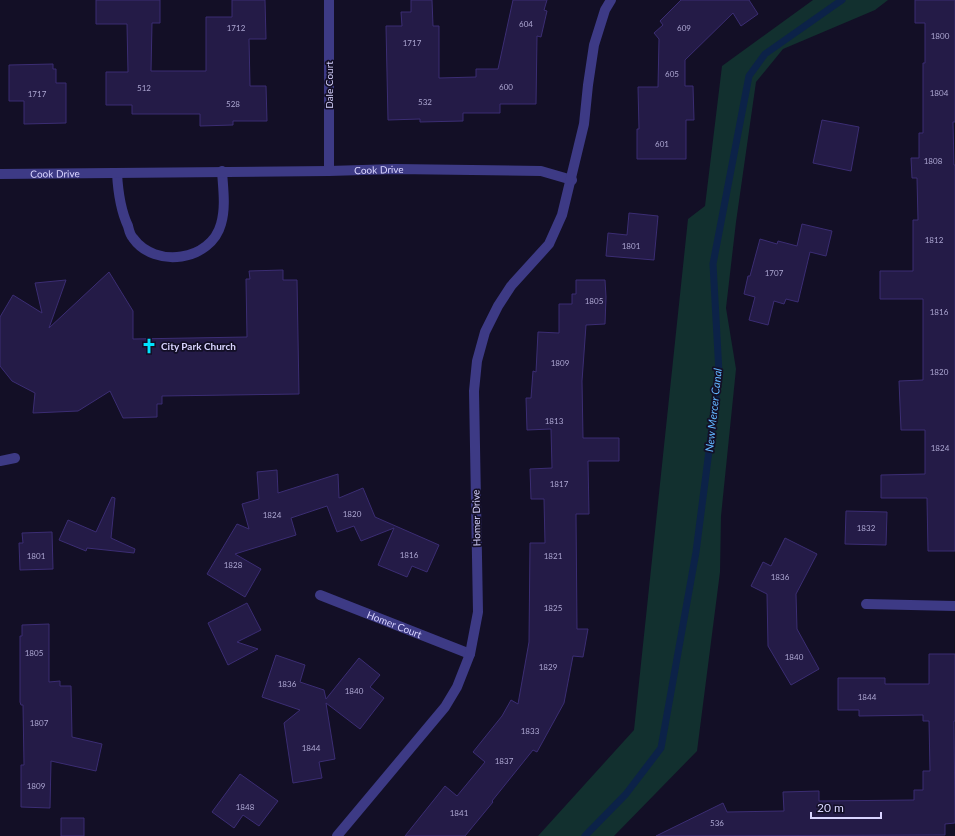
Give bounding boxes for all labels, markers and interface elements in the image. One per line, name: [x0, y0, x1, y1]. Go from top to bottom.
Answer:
house number: 604: [519, 19, 533, 29]
house number: 1712: [227, 23, 246, 33]
house number: 609: [677, 23, 691, 33]
house number: 1800: [931, 31, 950, 41]
house number: 1717: [403, 38, 422, 48]
street label: Dale Court: [323, 61, 335, 109]
house number: 605: [665, 69, 679, 79]
house number: 600: [499, 82, 513, 92]
house number: 512: [137, 83, 151, 93]
house number: 1804: [930, 88, 949, 98]
house number: 1717: [28, 89, 47, 99]
house number: 532: [418, 97, 432, 107]
house number: 528: [226, 99, 240, 109]
house number: 601: [655, 139, 669, 149]
house number: 1808: [924, 156, 943, 166]
street label: Cook Drive: [354, 163, 404, 176]
street label: Cook Drive: [30, 167, 80, 180]
house number: 1812: [925, 235, 944, 245]
house number: 1801: [622, 241, 641, 251]
house number: 1707: [765, 268, 784, 278]
house number: 1805: [585, 296, 604, 306]
house number: 1816: [930, 307, 949, 317]
church icon: City Park Church: [140, 337, 158, 355]
place label: City Park Church: [161, 340, 236, 352]
house number: 1809: [551, 358, 570, 368]
water label: New Mercer Canal: [702, 367, 724, 452]
house number: 1820: [930, 367, 949, 377]
house number: 1813: [545, 416, 564, 426]
house number: 1824: [931, 443, 950, 453]
house number: 1817: [550, 479, 569, 489]
street label: Homer Drive: [470, 490, 482, 546]
house number: 1820: [343, 509, 362, 519]
house number: 1824: [263, 510, 282, 520]
house number: 1832: [857, 523, 876, 533]
house number: 1816: [400, 550, 419, 560]
house number: 1801: [27, 551, 46, 561]
house number: 1821: [544, 551, 563, 561]
house number: 1828: [224, 560, 243, 570]
house number: 1836: [771, 572, 790, 582]
house number: 1825: [544, 603, 563, 613]
street label: Homer Court: [365, 608, 424, 641]
house number: 1805: [25, 648, 44, 658]
house number: 1840: [785, 652, 804, 662]
house number: 1829: [539, 662, 558, 672]
house number: 1836: [278, 679, 297, 689]
house number: 1840: [345, 686, 364, 696]
house number: 1844: [858, 692, 877, 702]
house number: 1807: [30, 718, 49, 728]
house number: 1833: [521, 726, 540, 736]
house number: 1844: [302, 743, 321, 753]
house number: 1837: [495, 756, 514, 766]
house number: 1809: [27, 781, 46, 791]
scale bar: [811, 794, 881, 820]
text: 20 m: [817, 800, 844, 815]
house number: 1848: [236, 802, 255, 812]
house number: 1841: [450, 808, 469, 818]
house number: 536: [710, 818, 724, 828]

